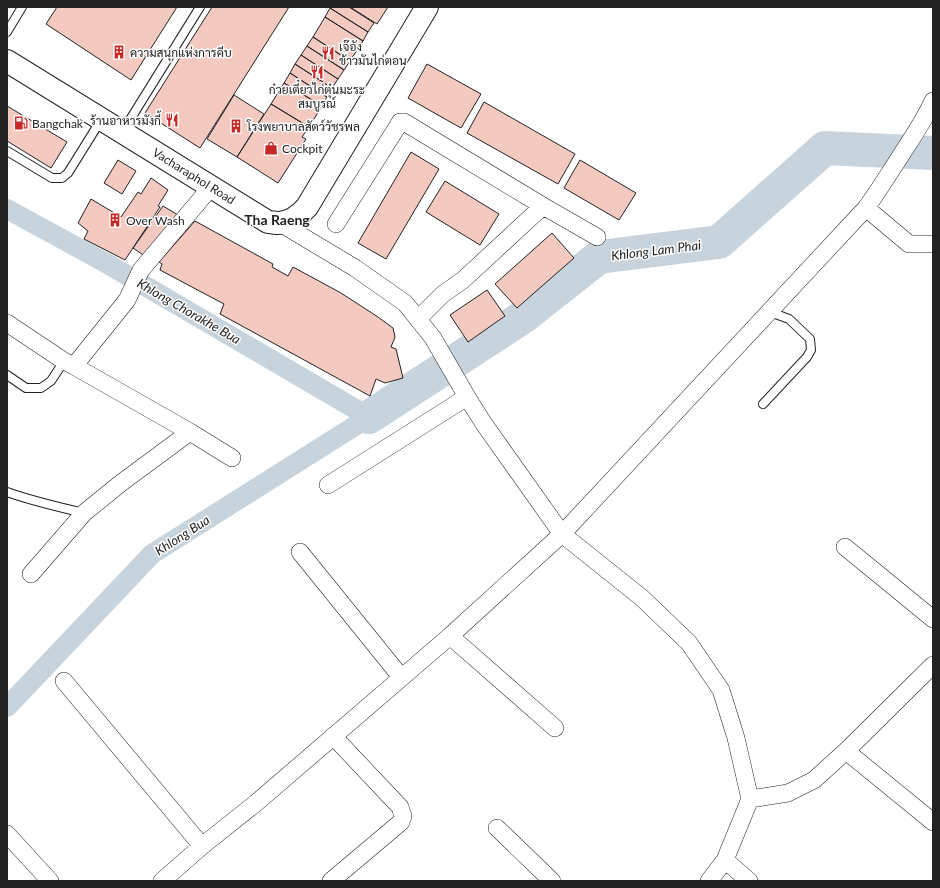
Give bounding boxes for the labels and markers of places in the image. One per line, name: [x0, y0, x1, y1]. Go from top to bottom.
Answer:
place label: เจ๊อัง ข้าวมันไก่ตอน: [339, 39, 407, 68]
building icon: ความสนุกแห่งการคีบ: [111, 44, 127, 60]
place label: ความสนุกแห่งการคีบ: [130, 45, 232, 62]
restaurant icon: เจ๊อัง ข้าวมันไก่ตอน: [320, 45, 336, 61]
restaurant icon: ก๋วยเตี๋ยวไก่ตุ๋นมะระ สมบูรณ์: [309, 64, 325, 80]
place label: ก๋วยเตี๋ยวไก่ตุ๋นมะระ สมบูรณ์: [269, 79, 365, 112]
place label: ร้านอาหารมังกี้: [90, 110, 162, 128]
restaurant icon: ร้านอาหารมังกี้: [164, 112, 180, 128]
fuel station icon: Bangchak: [13, 115, 29, 131]
place label: Bangchak: [32, 116, 84, 131]
building icon: โรงพยาบาลสัตว์วัชรพล: [228, 118, 244, 134]
place label: โรงพยาบาลสัตว์วัชรพล: [246, 119, 360, 134]
shop icon: Cockpit: [263, 140, 279, 156]
place label: Cockpit: [282, 141, 323, 156]
building icon: Over Wash: [107, 212, 123, 228]
place label: Over Wash: [126, 213, 185, 228]

